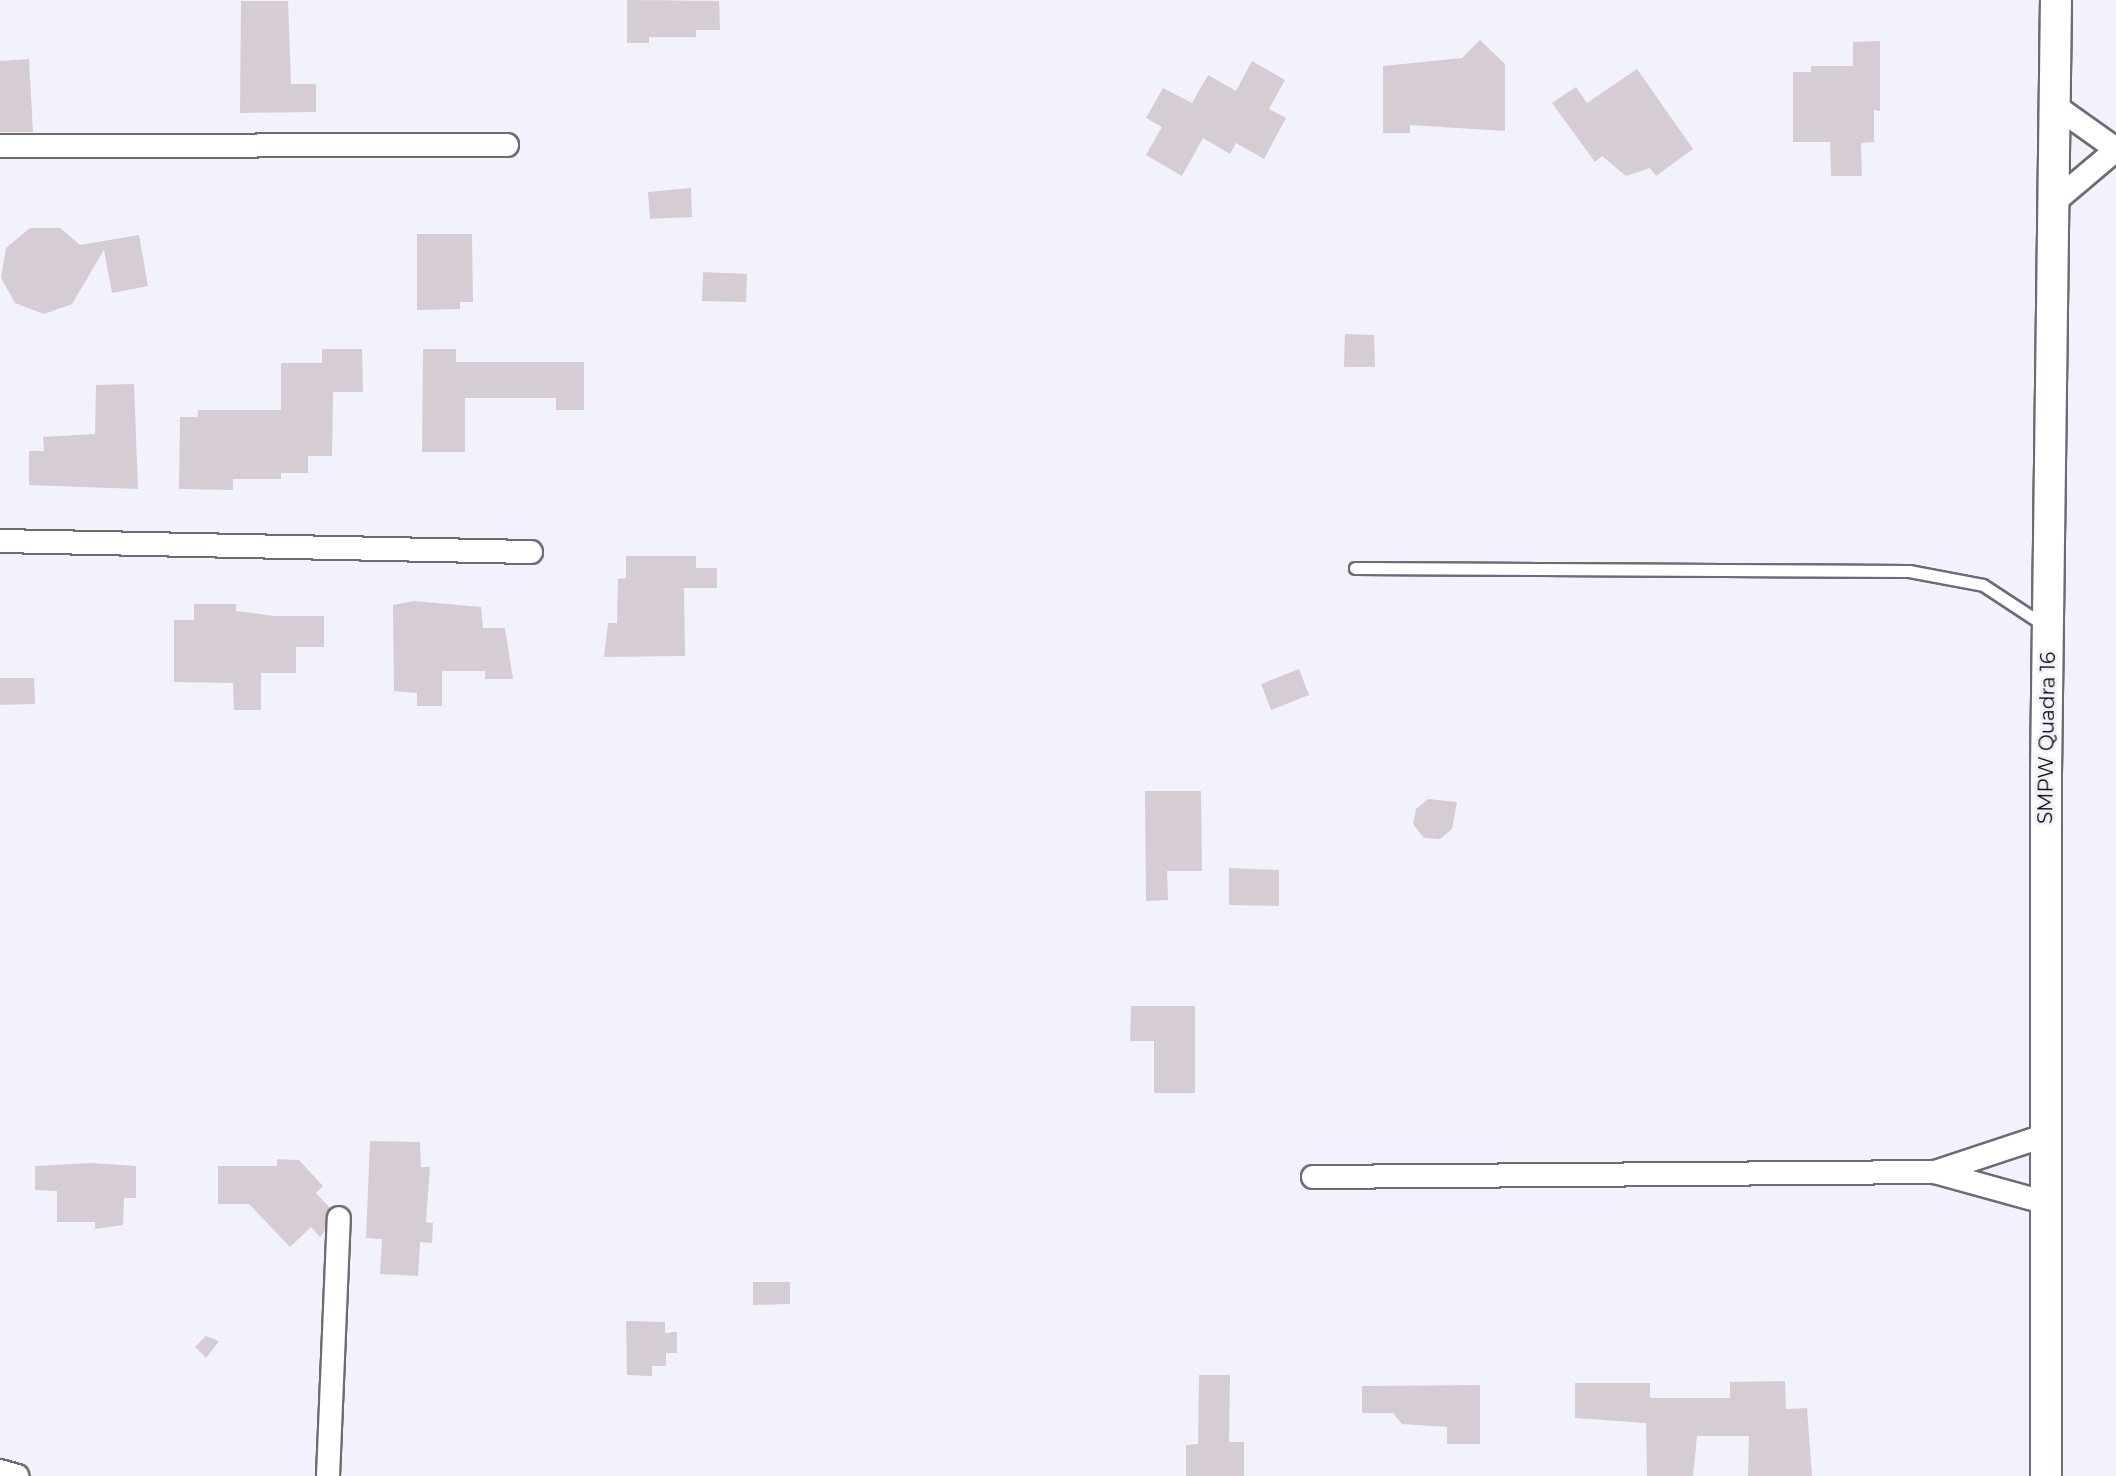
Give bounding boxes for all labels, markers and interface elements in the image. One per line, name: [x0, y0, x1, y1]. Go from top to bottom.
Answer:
street label: SMPW Quadra 16: [2033, 652, 2061, 824]

